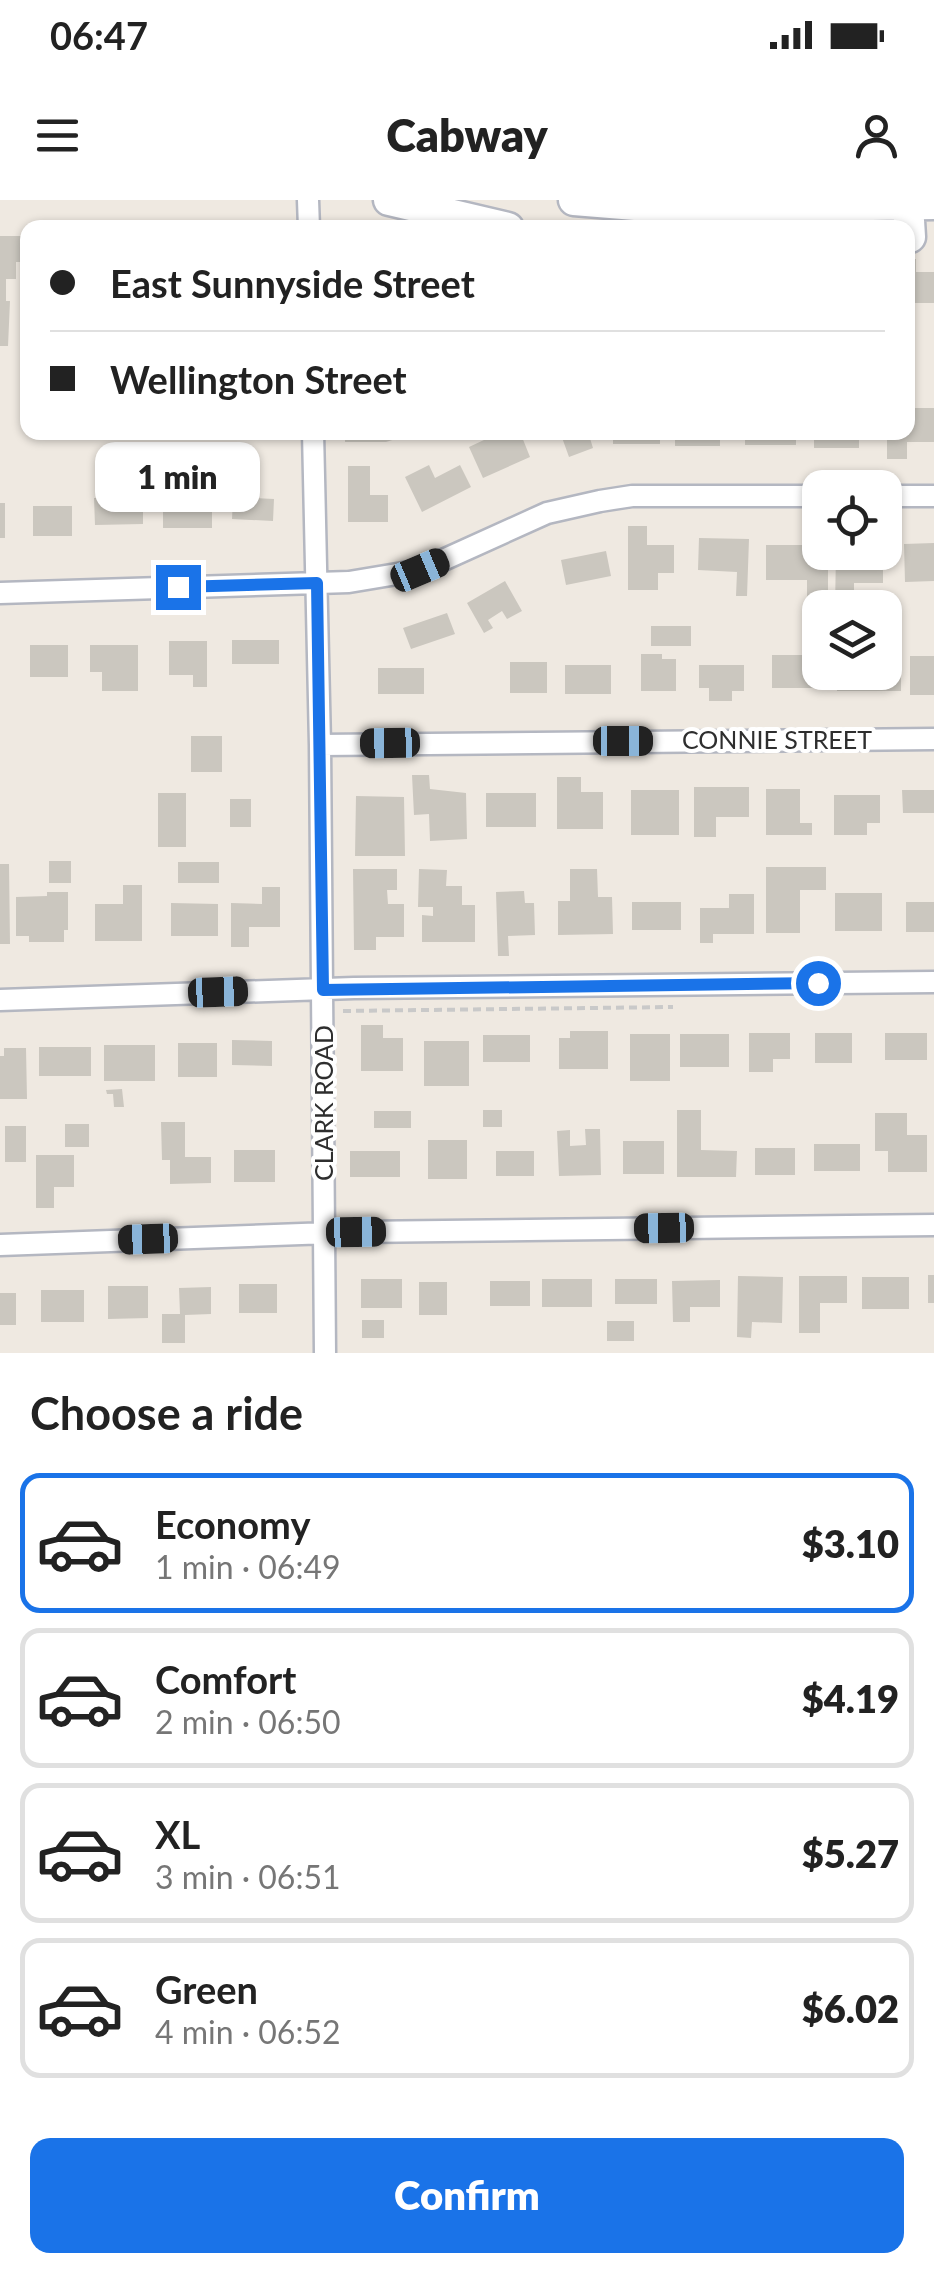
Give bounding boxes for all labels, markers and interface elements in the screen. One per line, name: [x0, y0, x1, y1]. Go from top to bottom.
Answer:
text: 06:47: [50, 12, 148, 58]
icon: menu: [30, 108, 85, 163]
text: Cabway: [386, 108, 548, 162]
icon: person: [849, 108, 904, 163]
text: East Sunnyside Street: [110, 260, 475, 306]
text: Wellington Street: [110, 356, 407, 402]
callout: 1 min: [96, 442, 260, 512]
text: 1 min: [138, 457, 217, 496]
map controls: [802, 470, 902, 690]
button: locate: [802, 470, 902, 570]
car: [387, 544, 453, 596]
route end: [156, 565, 201, 610]
button: layers: [802, 590, 902, 690]
street label: CONNIE STREET: [682, 724, 872, 754]
car: [593, 726, 653, 756]
car: [360, 727, 420, 759]
route start: [796, 961, 841, 1006]
car: [187, 976, 249, 1008]
street label: CLARK ROAD: [308, 1025, 338, 1181]
car: [634, 1212, 694, 1244]
car: [326, 1216, 386, 1248]
car: [117, 1223, 179, 1255]
text: Choose a ride: [30, 1386, 303, 1440]
icon: car: [35, 1498, 125, 1588]
text: Economy: [155, 1501, 310, 1547]
text: $3.10: [802, 1520, 899, 1566]
text: 1 min · 06:49: [155, 1547, 341, 1586]
icon: car: [35, 1653, 125, 1743]
text: Comfort: [155, 1656, 296, 1702]
text: $4.19: [802, 1675, 899, 1721]
text: 2 min · 06:50: [155, 1702, 341, 1741]
icon: car: [35, 1808, 125, 1898]
text: XL: [155, 1811, 200, 1857]
text: $5.27: [802, 1830, 899, 1876]
text: 3 min · 06:51: [155, 1857, 341, 1896]
icon: car: [35, 1963, 125, 2053]
text: Green: [155, 1966, 258, 2012]
text: $6.02: [802, 1985, 899, 2031]
text: 4 min · 06:52: [155, 2012, 341, 2051]
button: Confirm: [30, 2138, 904, 2253]

